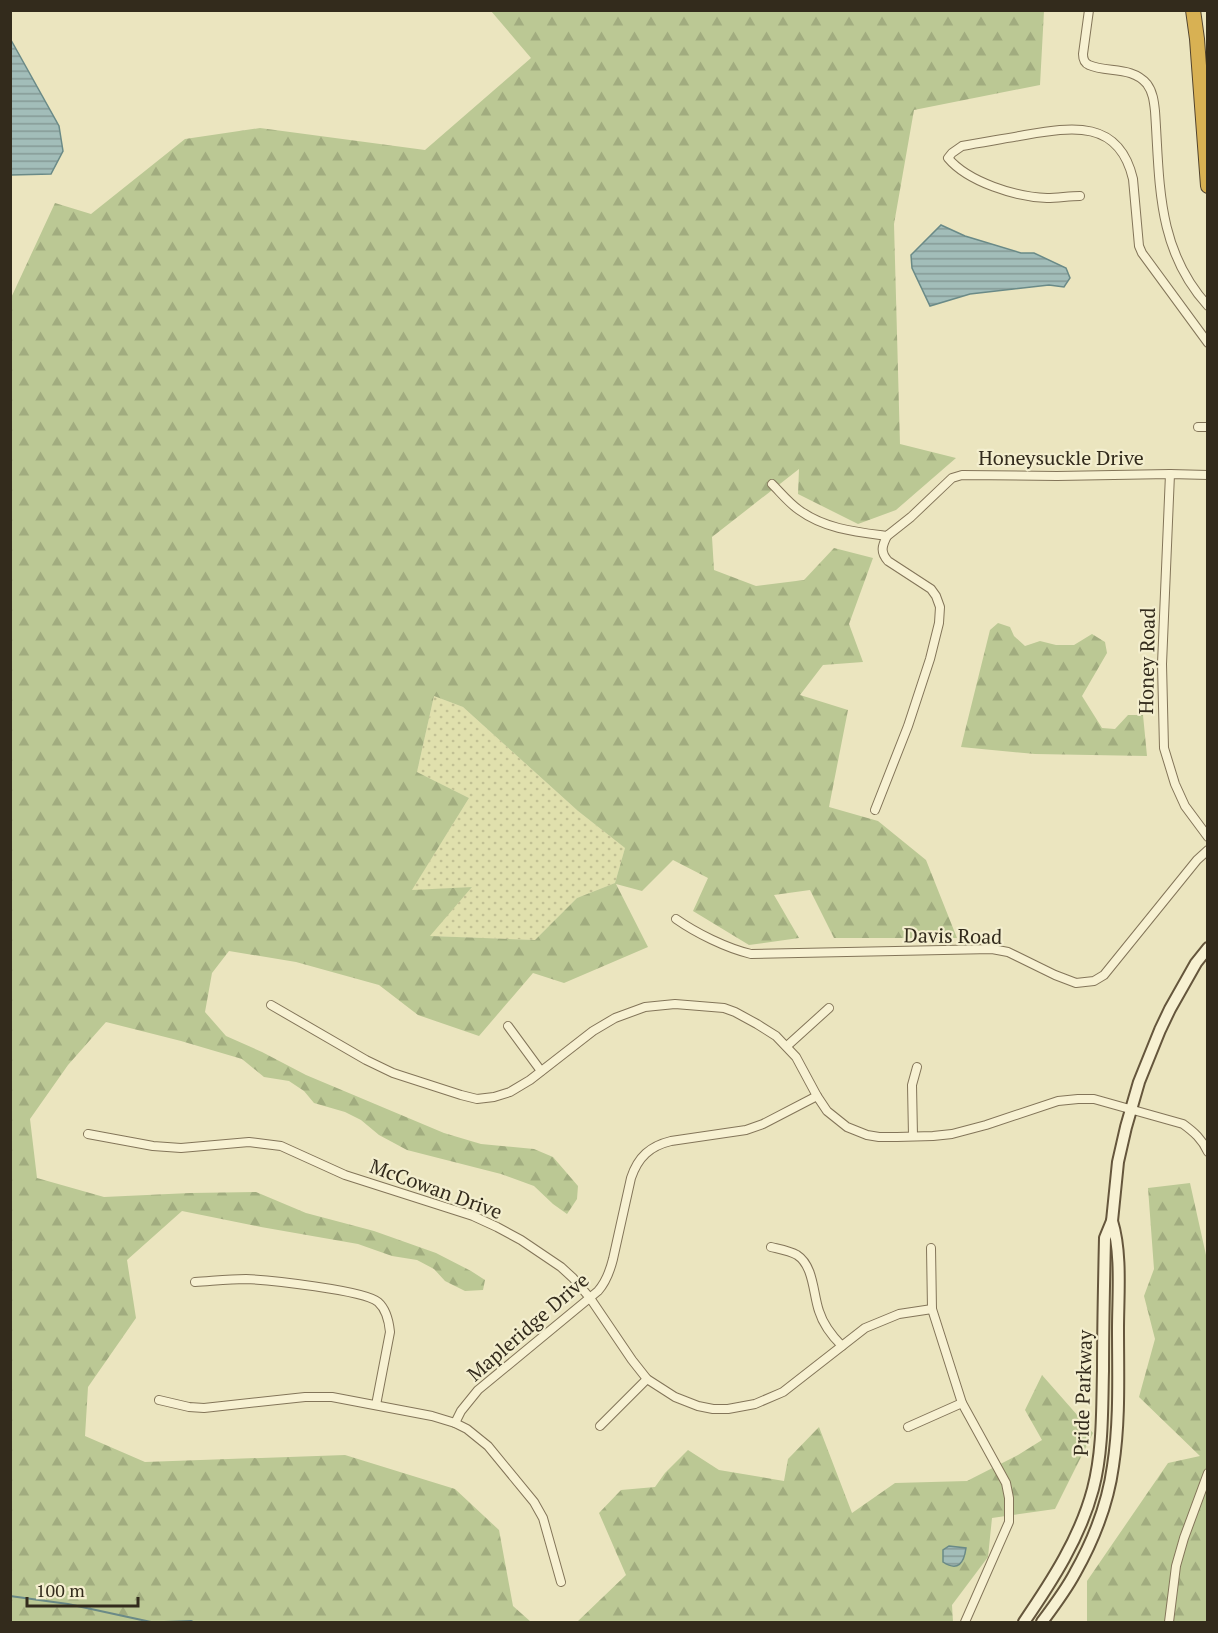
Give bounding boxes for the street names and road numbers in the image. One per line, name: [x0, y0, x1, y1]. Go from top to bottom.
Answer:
street label: Honeysuckle Drive: [978, 444, 1144, 471]
street label: Honey Road: [1132, 607, 1161, 715]
street label: Davis Road: [903, 921, 1003, 950]
street label: McCowan Drive: [366, 1152, 506, 1225]
street label: Mapleridge Drive: [461, 1266, 594, 1387]
street label: Pride Parkway: [1067, 1328, 1098, 1457]

